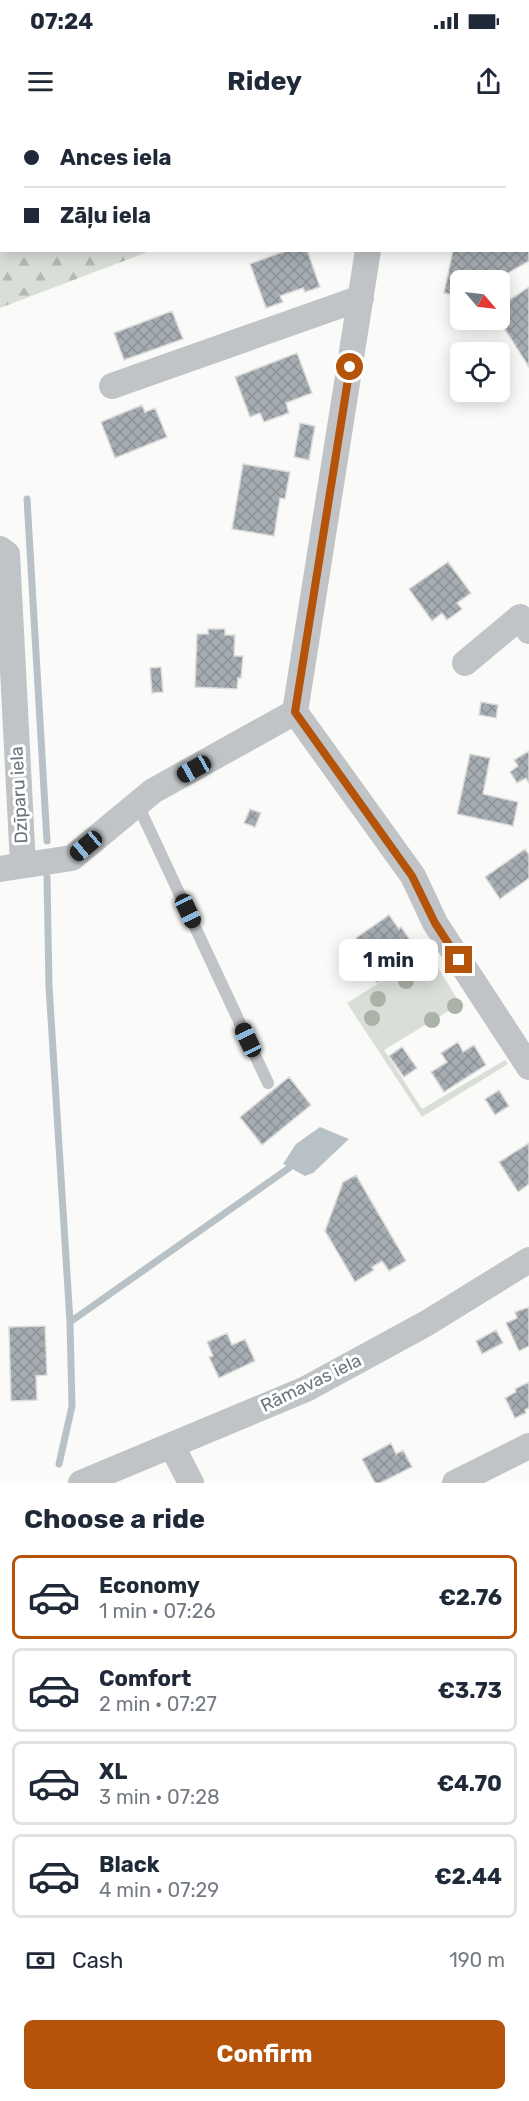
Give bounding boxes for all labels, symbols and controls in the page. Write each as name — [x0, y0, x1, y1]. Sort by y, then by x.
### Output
text: 07:24 — [30, 8, 93, 35]
icon: menu — [24, 65, 57, 98]
text: Ridey — [227, 65, 302, 97]
icon: share — [472, 65, 505, 98]
text: Ances iela — [60, 144, 171, 171]
text: Zāļu iela — [60, 202, 151, 229]
north arrow — [450, 270, 510, 330]
map controls — [450, 270, 510, 402]
button: locate — [450, 342, 510, 402]
route start — [336, 353, 363, 380]
street label: Dzīparu iela — [5, 746, 33, 844]
car — [174, 752, 214, 786]
car — [66, 828, 106, 864]
car — [172, 891, 204, 931]
callout: 1 min — [339, 939, 438, 981]
route end — [445, 946, 472, 973]
text: 1 min — [363, 948, 414, 972]
car — [232, 1020, 264, 1060]
street label: Rāmavas iela — [257, 1349, 365, 1417]
text: Choose a ride — [24, 1503, 205, 1535]
icon: car — [27, 1570, 81, 1624]
text: Economy — [99, 1572, 200, 1599]
text: €2.76 — [439, 1584, 502, 1611]
text: 1 min · 07:26 — [99, 1599, 215, 1623]
icon: car — [27, 1663, 81, 1717]
text: Comfort — [99, 1665, 191, 1692]
text: €3.73 — [438, 1677, 502, 1704]
text: 2 min · 07:27 — [99, 1692, 217, 1716]
icon: car — [27, 1756, 81, 1810]
text: XL — [99, 1758, 127, 1785]
text: €4.70 — [437, 1770, 502, 1797]
text: 3 min · 07:28 — [99, 1785, 220, 1809]
icon: car — [27, 1849, 81, 1903]
text: Black — [99, 1851, 160, 1878]
text: €2.44 — [434, 1863, 502, 1890]
text: 4 min · 07:29 — [99, 1878, 219, 1902]
icon: cash — [24, 1944, 57, 1977]
text: Cash — [72, 1947, 123, 1974]
text: 190 m — [449, 1948, 505, 1972]
button: Confirm — [24, 2020, 505, 2089]

